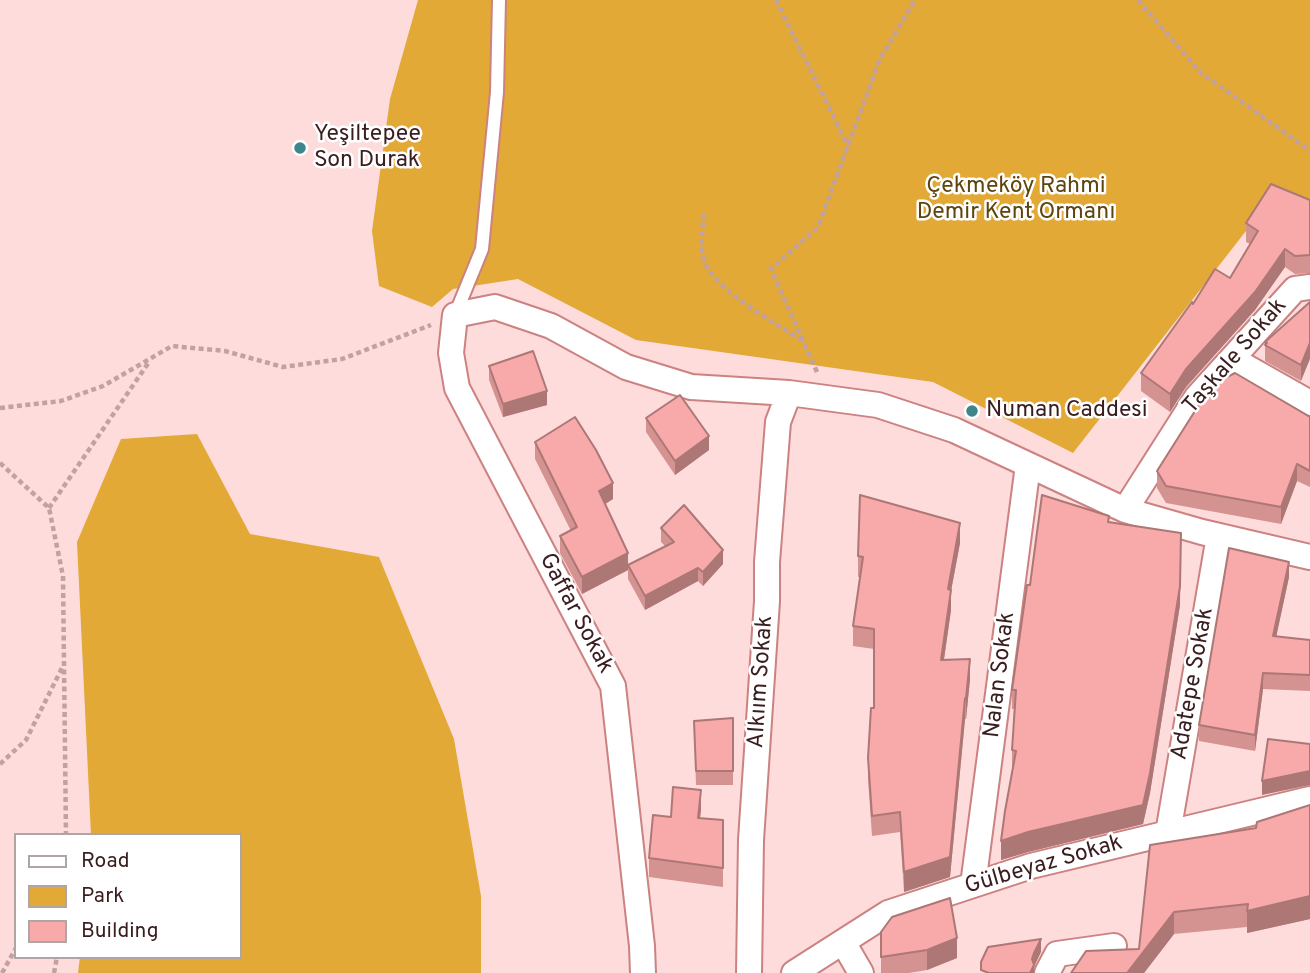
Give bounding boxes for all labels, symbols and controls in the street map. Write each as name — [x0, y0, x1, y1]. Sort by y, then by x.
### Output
place label: Yeşiltepee Son Durak — [314, 121, 421, 175]
marker: Yeşiltepee Son Durak — [292, 140, 308, 156]
park label: Çekmeköy Rahmi Demir Kent Ormanı — [917, 173, 1115, 227]
street label: Taşkale Sokak — [1178, 293, 1294, 421]
place label: Numan Caddesi — [986, 397, 1148, 425]
marker: Numan Caddesi — [964, 403, 980, 419]
street label: Gaffar Sokak — [532, 549, 618, 679]
street label: Adatepe Sokak — [1167, 606, 1221, 762]
street label: Nalan Sokak — [980, 610, 1022, 740]
street label: Alkıım Sokak — [744, 615, 780, 749]
street label: Gülbeyaz Sokak — [962, 830, 1126, 902]
legend — [14, 833, 242, 959]
text: Road — [81, 848, 130, 875]
text: Park — [81, 883, 124, 910]
text: Building — [81, 918, 159, 945]

